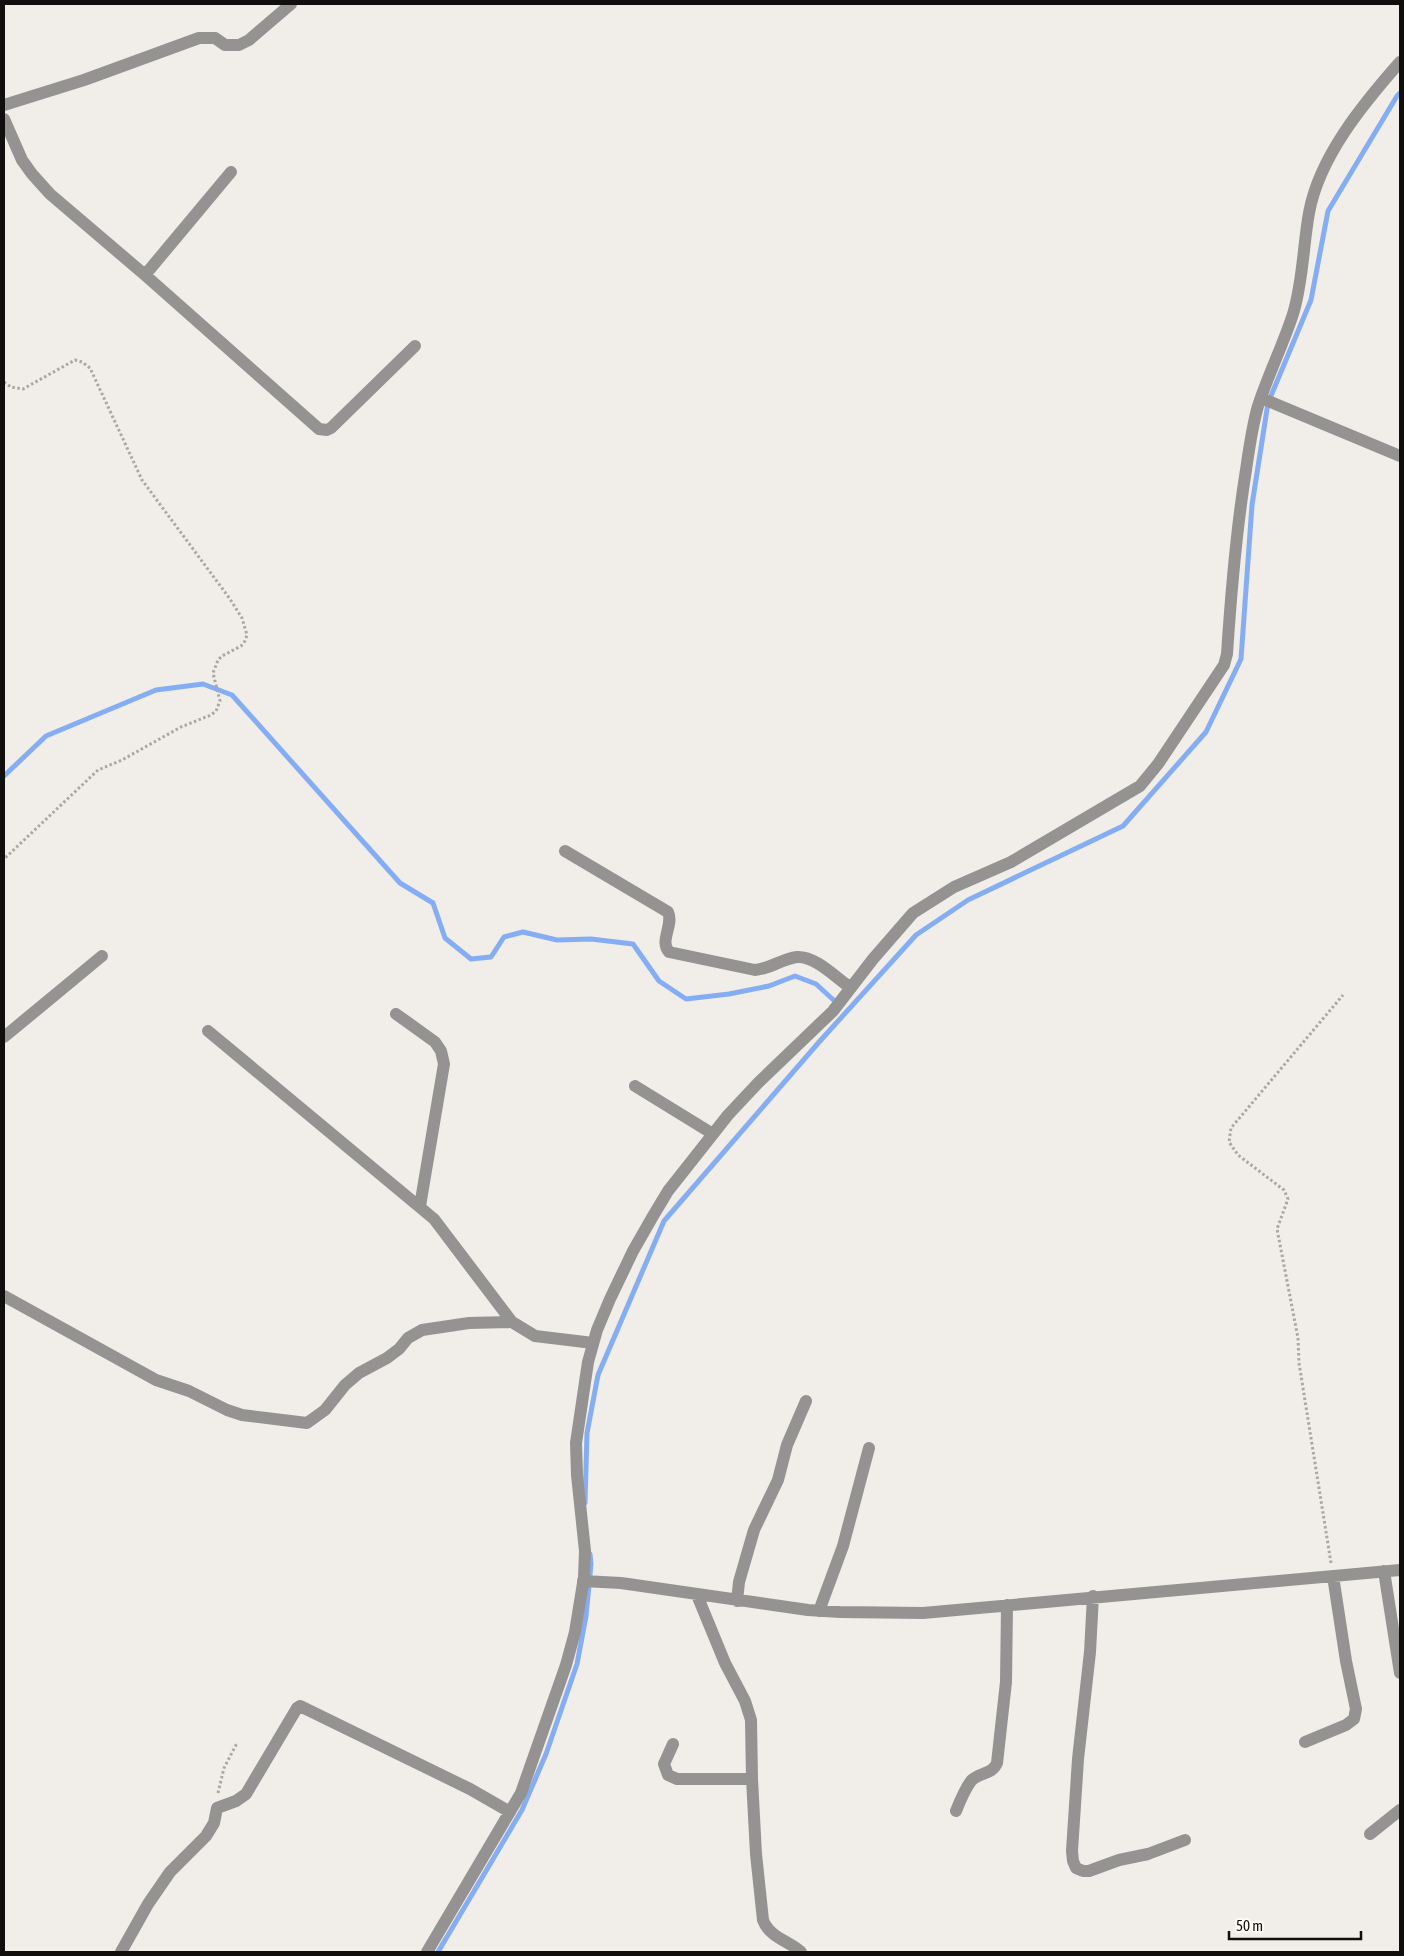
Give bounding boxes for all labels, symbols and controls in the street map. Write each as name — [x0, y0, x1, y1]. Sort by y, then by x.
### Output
scale bar — [1229, 1908, 1362, 1940]
text: 50 m — [1236, 1917, 1263, 1934]

